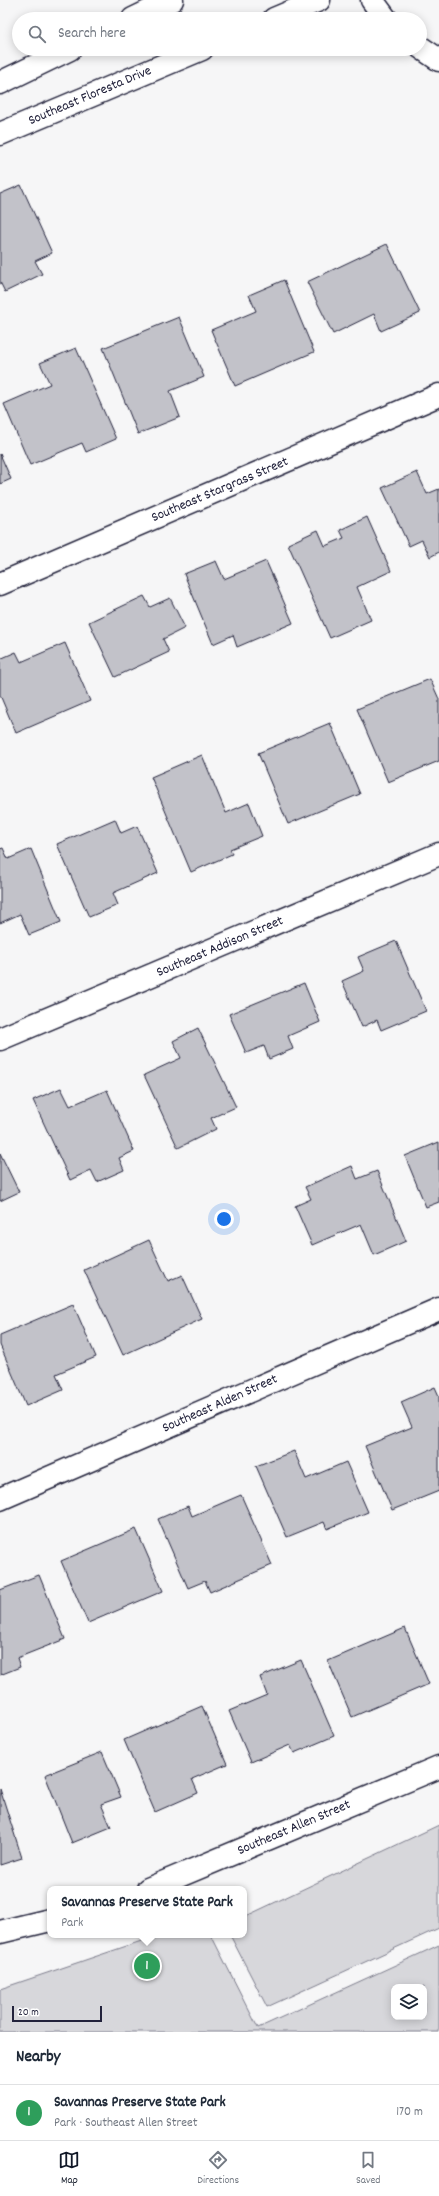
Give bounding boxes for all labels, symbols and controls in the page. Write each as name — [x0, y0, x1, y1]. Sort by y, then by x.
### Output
search box — [12, 12, 427, 56]
icon: search — [26, 23, 48, 45]
text: Search here — [58, 23, 126, 45]
street label: Southeast Floresta Drive — [25, 61, 155, 131]
street label: Southeast Stargrass Street — [148, 452, 292, 528]
street label: Southeast Addison Street — [153, 911, 287, 983]
your location — [214, 1209, 234, 1229]
street label: Southeast Alden Street — [159, 1370, 281, 1438]
street label: Southeast Allen Street — [234, 1795, 354, 1861]
popup — [47, 1886, 247, 1938]
text: Savannas Preserve State Park — [61, 1892, 233, 1914]
text: Park — [61, 1914, 83, 1933]
pin: 1 — [134, 1951, 160, 1981]
map controls — [391, 1984, 427, 2020]
button: layers — [391, 1984, 427, 2020]
scale bar — [12, 2004, 102, 2023]
text: 20 m — [18, 2005, 39, 2021]
text: Nearby — [16, 2046, 60, 2070]
text: Savannas Preserve State Park — [54, 2092, 226, 2114]
text: 1 — [28, 2103, 30, 2122]
text: 170 m — [396, 2103, 423, 2122]
text: Park · Southeast Allen Street — [54, 2114, 198, 2133]
tab: Map — [58, 2149, 80, 2189]
tab: Directions — [197, 2149, 239, 2189]
tab: Saved — [356, 2149, 381, 2189]

